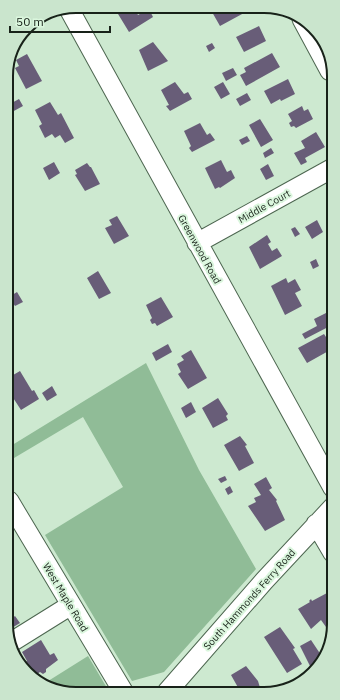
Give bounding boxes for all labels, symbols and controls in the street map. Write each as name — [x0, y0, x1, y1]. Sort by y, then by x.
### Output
scale bar — [10, 8, 110, 34]
text: 50 m — [16, 14, 44, 29]
street label: Middle Court — [236, 187, 293, 226]
street label: Greenwood Road — [175, 212, 224, 286]
street label: South Hammonds Ferry Road — [201, 546, 298, 653]
street label: West Maple Road — [40, 561, 91, 634]

